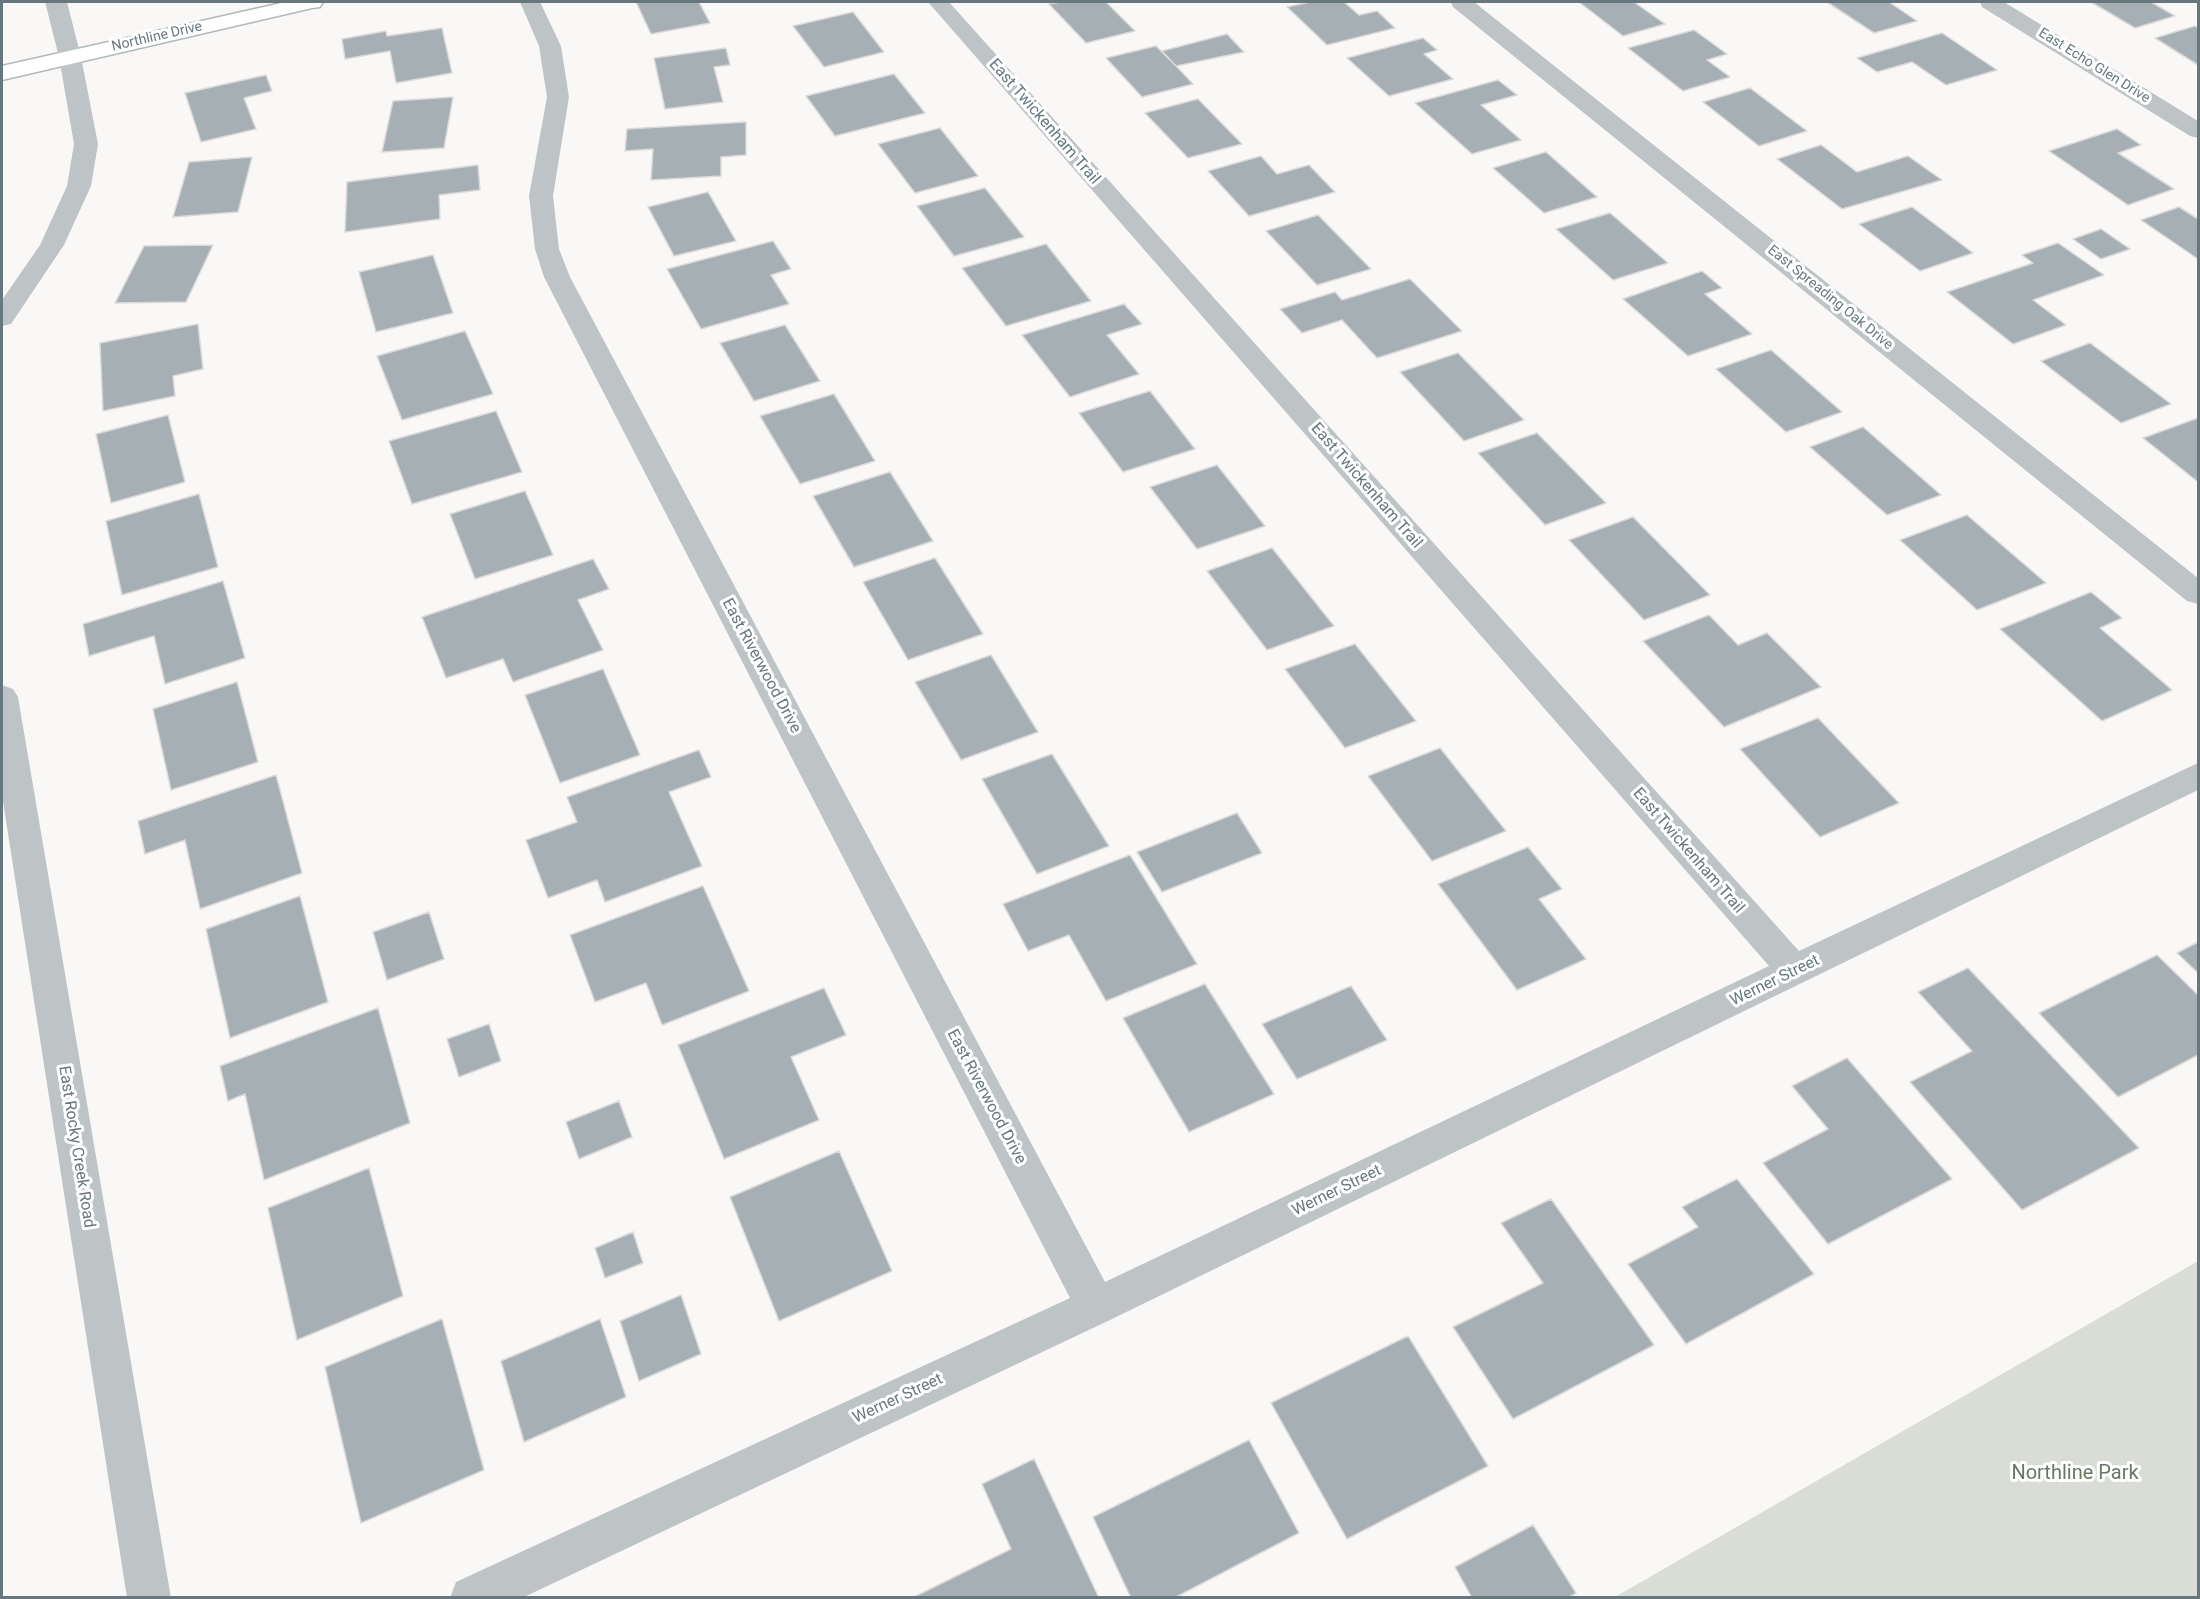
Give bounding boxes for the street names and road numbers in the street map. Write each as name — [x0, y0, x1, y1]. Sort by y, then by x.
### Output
street label: Northline Drive — [110, 18, 204, 56]
street label: East Echo Glen Drive — [2035, 25, 2153, 107]
street label: East Twickenham Trail — [984, 55, 1104, 189]
street label: East Spreading Oak Drive — [1764, 242, 1896, 354]
street label: East Twickenham Trail — [1306, 419, 1426, 553]
street label: East Riverwood Drive — [717, 595, 805, 737]
street label: East Twickenham Trail — [1628, 784, 1748, 918]
street label: Werner Street — [1727, 951, 1823, 1011]
street label: East Riverwood Drive — [942, 1026, 1030, 1168]
street label: East Rocky Creek Road — [54, 1065, 98, 1229]
street label: Werner Street — [1289, 1161, 1385, 1221]
street label: Werner Street — [850, 1370, 946, 1428]

